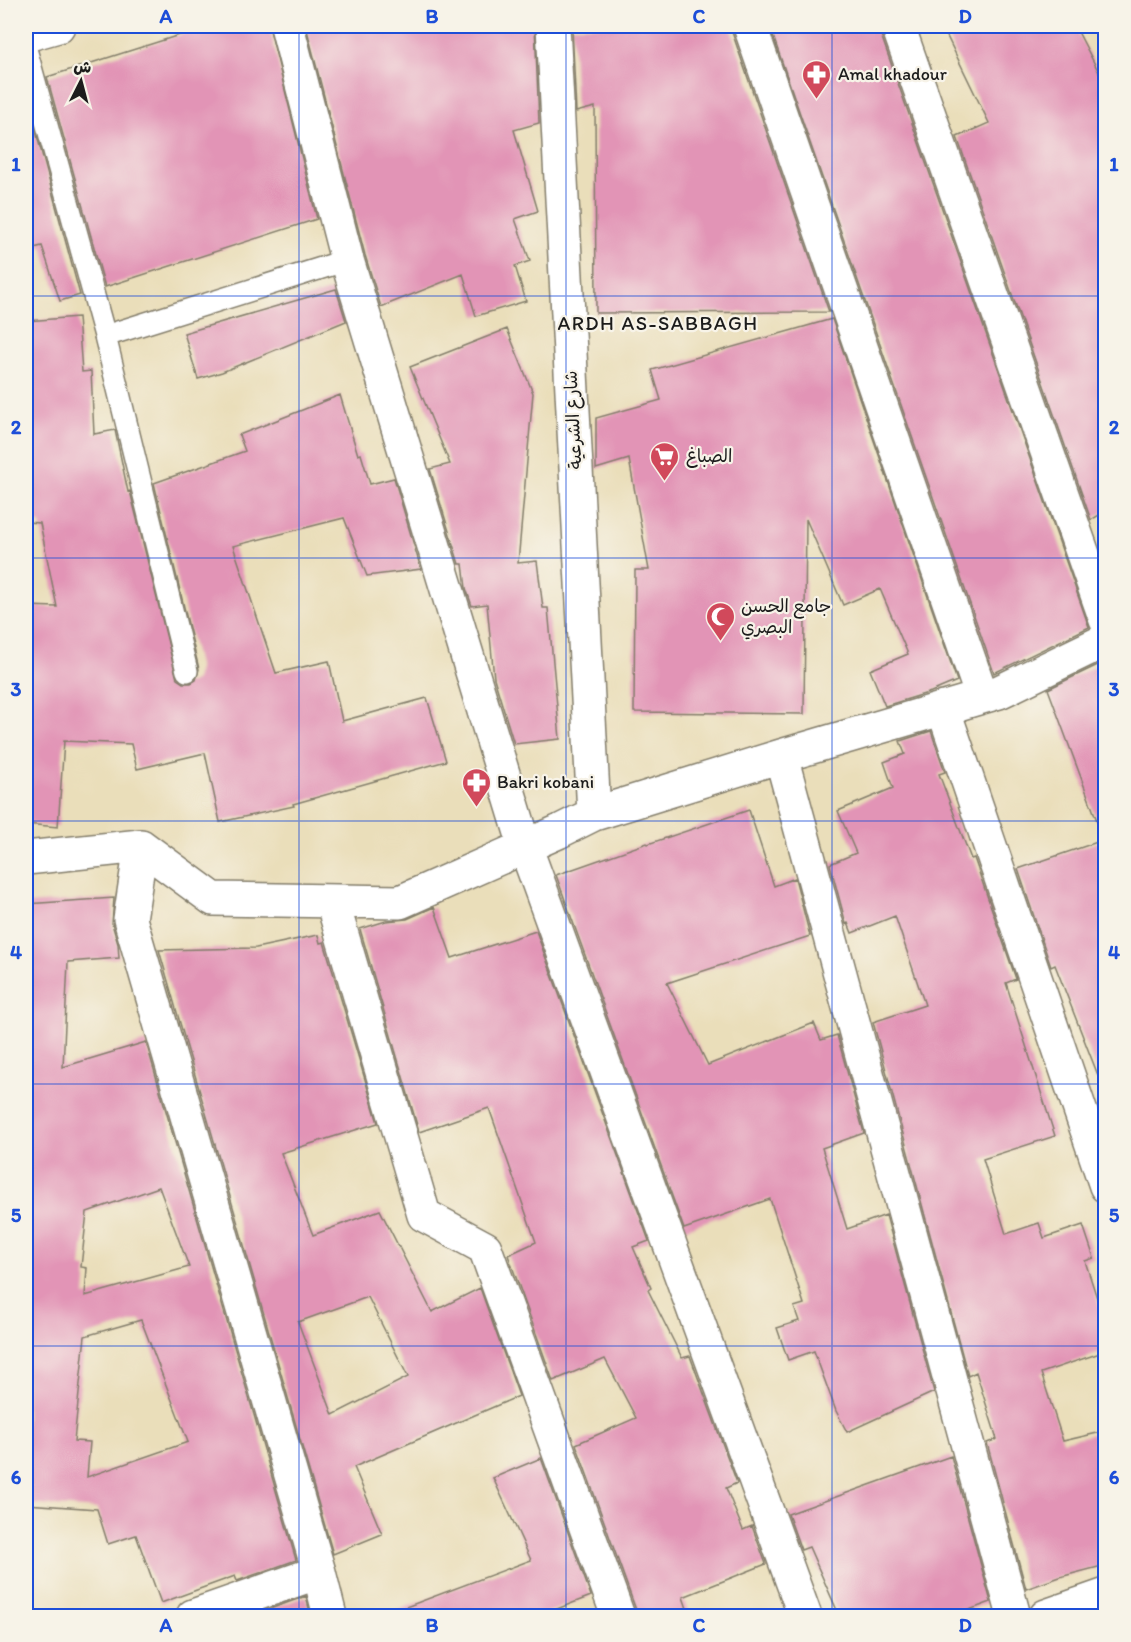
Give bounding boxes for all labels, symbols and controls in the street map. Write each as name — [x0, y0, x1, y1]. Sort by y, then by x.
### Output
text: A — [159, 4, 173, 28]
text: B — [426, 4, 439, 28]
text: C — [693, 4, 706, 28]
text: D — [958, 4, 972, 28]
north arrow — [51, 51, 111, 111]
text: ش — [73, 56, 92, 77]
pharmacy icon: Amal khadour — [801, 58, 833, 100]
place label: Amal khadour — [838, 63, 948, 85]
text: 1 — [11, 152, 21, 176]
text: 1 — [1109, 152, 1119, 176]
district label: ARDH AS-SABBAGH — [557, 311, 759, 335]
street label: شارع الشرعية — [559, 370, 588, 470]
text: 2 — [11, 415, 22, 439]
text: 2 — [1109, 415, 1120, 439]
supermarket icon: الصباغ — [649, 440, 681, 482]
place label: الصباغ — [686, 445, 733, 468]
place label: جامع الحسن البصري — [741, 595, 831, 640]
mosque icon: جامع الحسن البصري — [704, 600, 736, 642]
text: 3 — [11, 677, 22, 701]
text: 3 — [1109, 677, 1120, 701]
pharmacy icon: Bakri kobani — [460, 766, 492, 808]
place label: Bakri kobani — [497, 771, 594, 793]
text: 4 — [10, 940, 22, 964]
text: 4 — [1108, 940, 1120, 964]
text: 5 — [11, 1203, 22, 1227]
text: 5 — [1109, 1203, 1120, 1227]
text: 6 — [11, 1465, 22, 1489]
text: 6 — [1109, 1465, 1120, 1489]
text: A — [159, 1613, 173, 1637]
text: B — [426, 1613, 439, 1637]
text: C — [693, 1613, 706, 1637]
text: D — [958, 1613, 972, 1637]

